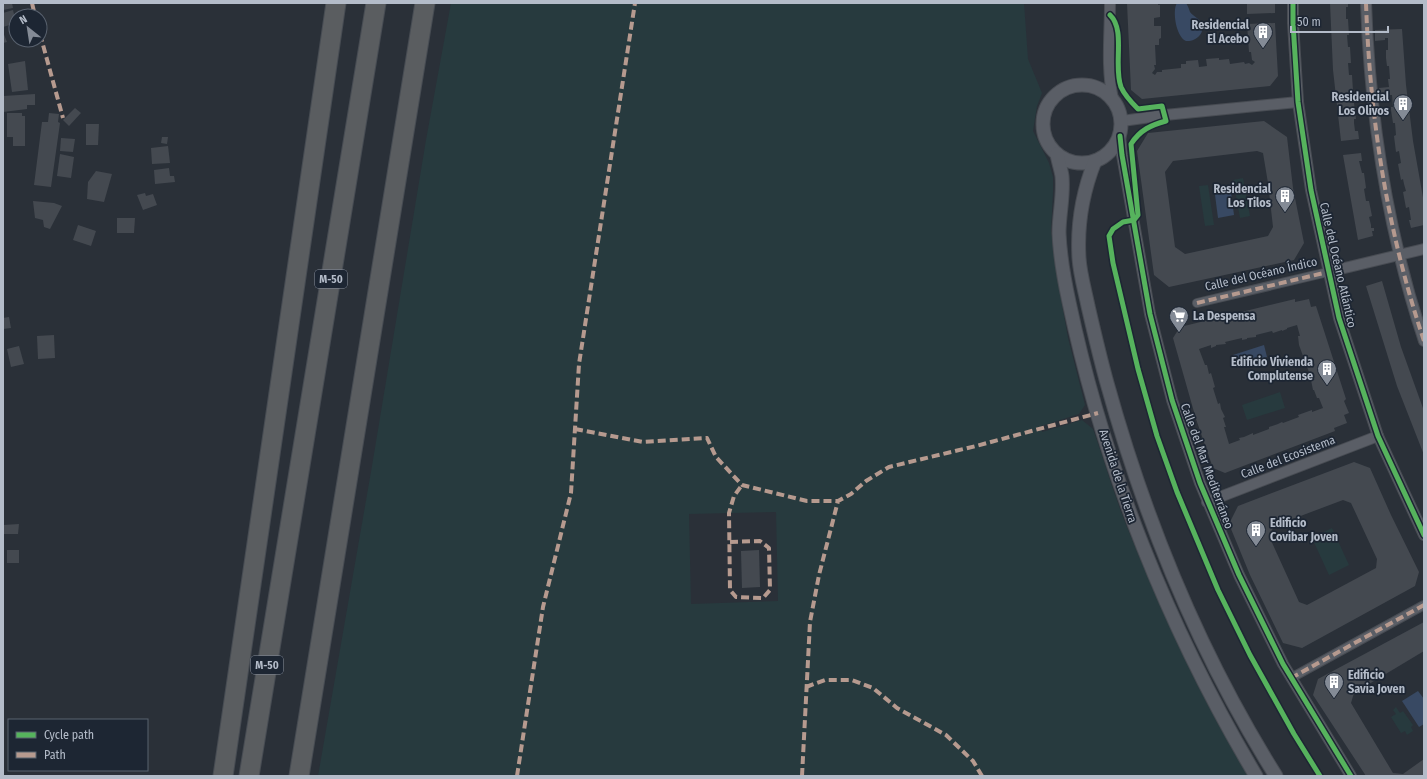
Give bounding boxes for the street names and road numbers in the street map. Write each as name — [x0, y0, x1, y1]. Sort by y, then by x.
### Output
street label: Calle del Océano Atlántico — [1317, 201, 1359, 329]
street label: Calle del Océano Índico — [1203, 253, 1319, 294]
road number: M-50 — [315, 270, 347, 288]
street label: Calle del Mar Mediterráneo — [1178, 401, 1236, 531]
street label: Avenida de la Tierra — [1096, 428, 1140, 525]
street label: Calle del Ecosistema — [1239, 433, 1337, 481]
road number: M-50 — [251, 656, 283, 674]

